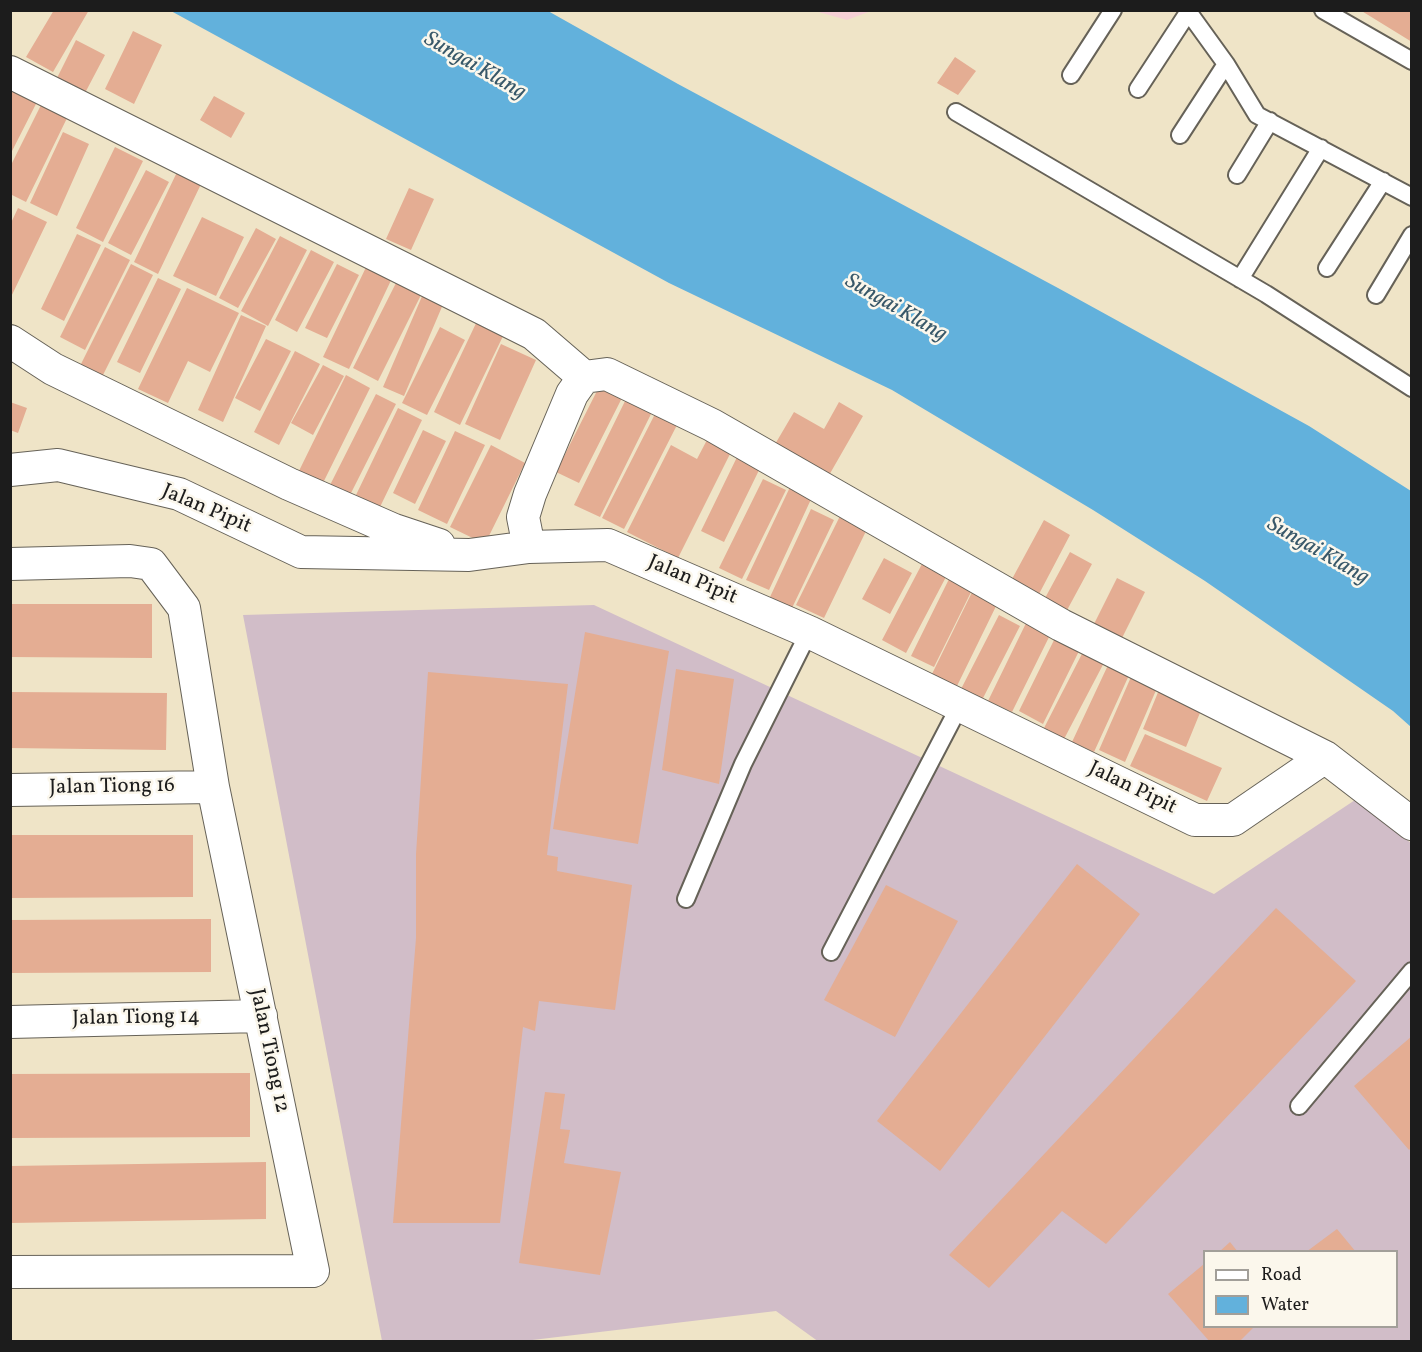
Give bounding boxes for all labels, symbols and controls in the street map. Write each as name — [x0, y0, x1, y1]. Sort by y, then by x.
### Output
water label: Sungai Klang — [418, 27, 530, 107]
water label: Sungai Klang — [839, 269, 951, 349]
street label: Jalan Pipit — [157, 480, 255, 540]
water label: Sungai Klang — [1261, 512, 1373, 592]
street label: Jalan Pipit — [643, 551, 741, 611]
street label: Jalan Pipit — [1084, 757, 1180, 821]
street label: Jalan Tiong 16 — [49, 774, 175, 802]
street label: Jalan Tiong 12 — [243, 987, 293, 1115]
street label: Jalan Tiong 14 — [72, 1005, 200, 1033]
legend — [1203, 1250, 1398, 1328]
text: Road — [1261, 1263, 1302, 1288]
text: Water — [1261, 1293, 1309, 1318]

